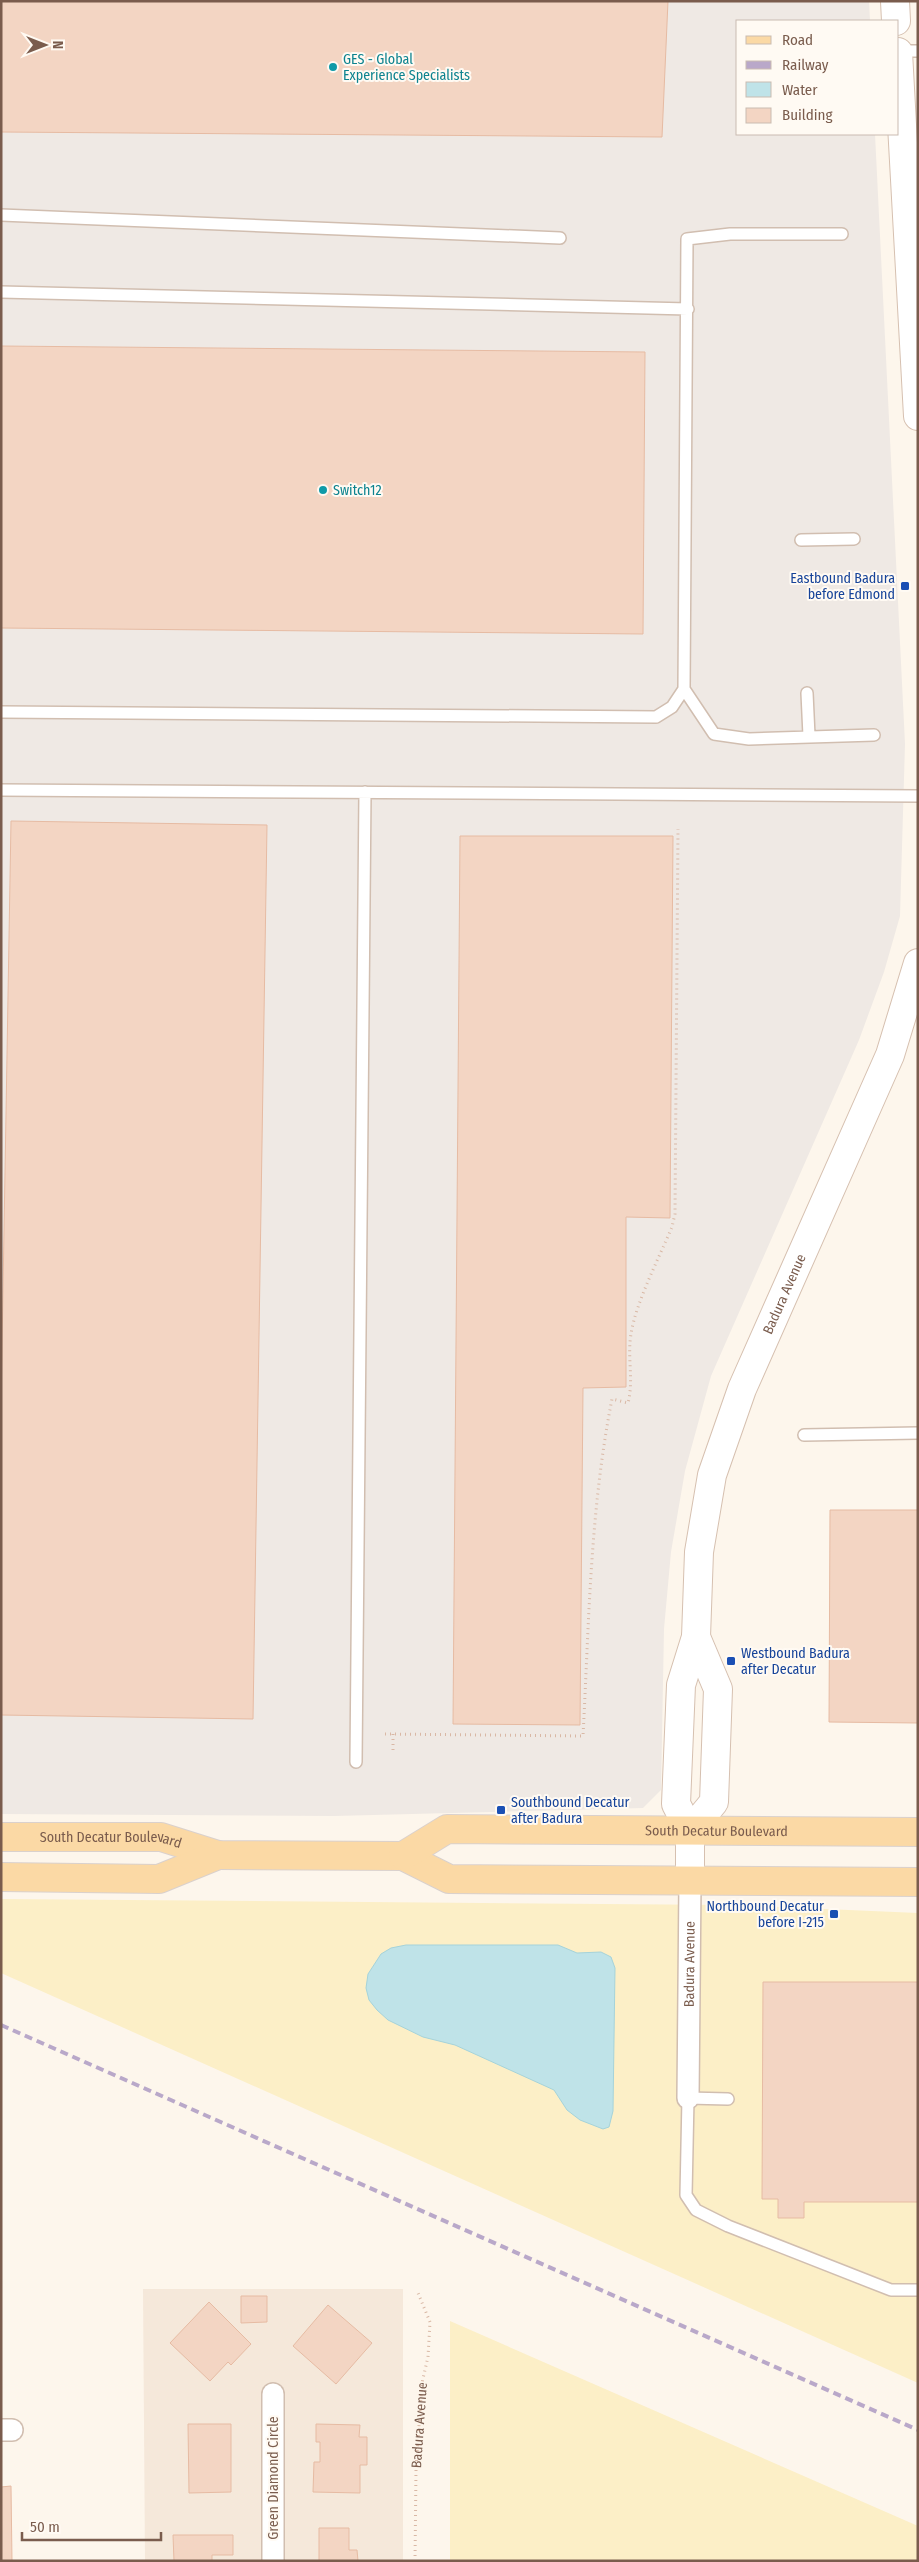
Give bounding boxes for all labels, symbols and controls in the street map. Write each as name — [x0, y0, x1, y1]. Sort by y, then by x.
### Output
north arrow — [20, 20, 70, 70]
legend — [736, 20, 899, 135]
text: Road — [782, 31, 813, 49]
text: N — [49, 41, 66, 49]
place label: GES - Global Experience Specialists — [343, 51, 470, 84]
text: Railway — [782, 56, 829, 74]
marker: GES - Global Experience Specialists — [327, 61, 339, 73]
text: Water — [782, 81, 818, 99]
text: Building — [782, 106, 833, 124]
place label: Switch12 — [333, 482, 382, 499]
marker: Switch12 — [317, 484, 329, 496]
place label: Eastbound Badura before Edmond — [790, 570, 895, 603]
marker: Eastbound Badura before Edmond — [899, 580, 911, 592]
street label: Badura Avenue — [759, 1251, 809, 1337]
place label: Westbound Badura after Decatur — [741, 1645, 850, 1678]
marker: Westbound Badura after Decatur — [725, 1655, 737, 1667]
place label: Southbound Decatur after Badura — [511, 1794, 630, 1827]
marker: Southbound Decatur after Badura — [495, 1804, 507, 1816]
street label: South Decatur Boulevard — [645, 1822, 788, 1840]
street label: South Decatur Boulevard — [40, 1829, 184, 1852]
place label: Northbound Decatur before I-215 — [706, 1898, 824, 1931]
marker: Northbound Decatur before I-215 — [828, 1908, 840, 1920]
street label: Badura Avenue — [680, 1921, 698, 2007]
street label: Badura Avenue — [408, 2381, 431, 2469]
street label: Green Diamond Circle — [265, 2416, 282, 2540]
scale bar — [22, 2510, 161, 2542]
text: 50 m — [30, 2518, 60, 2536]

